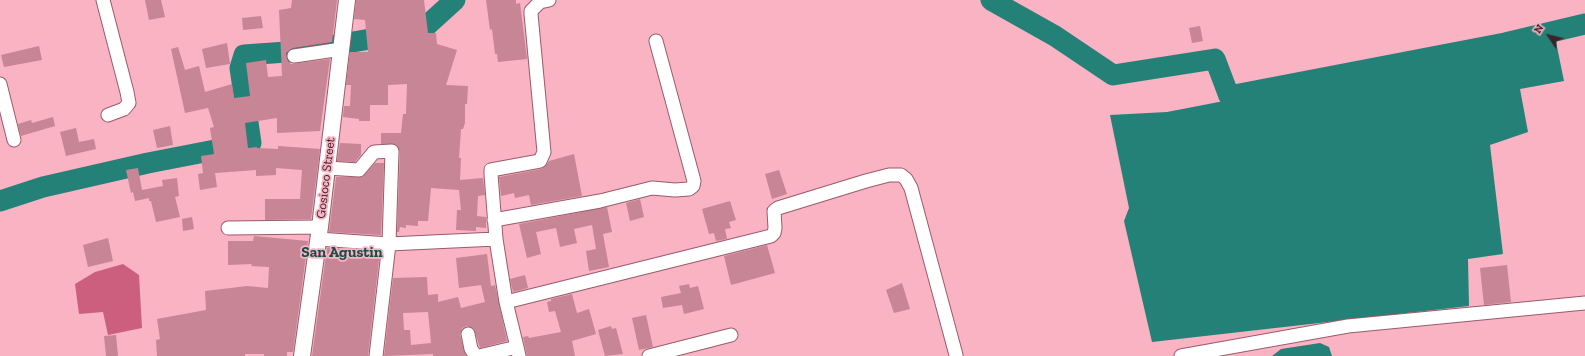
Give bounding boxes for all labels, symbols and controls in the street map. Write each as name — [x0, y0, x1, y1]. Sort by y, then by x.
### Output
north arrow — [1529, 16, 1569, 56]
text: N — [1531, 22, 1546, 36]
street label: Gosioco Street — [313, 137, 339, 219]
district label: San Agustin — [301, 244, 383, 262]

